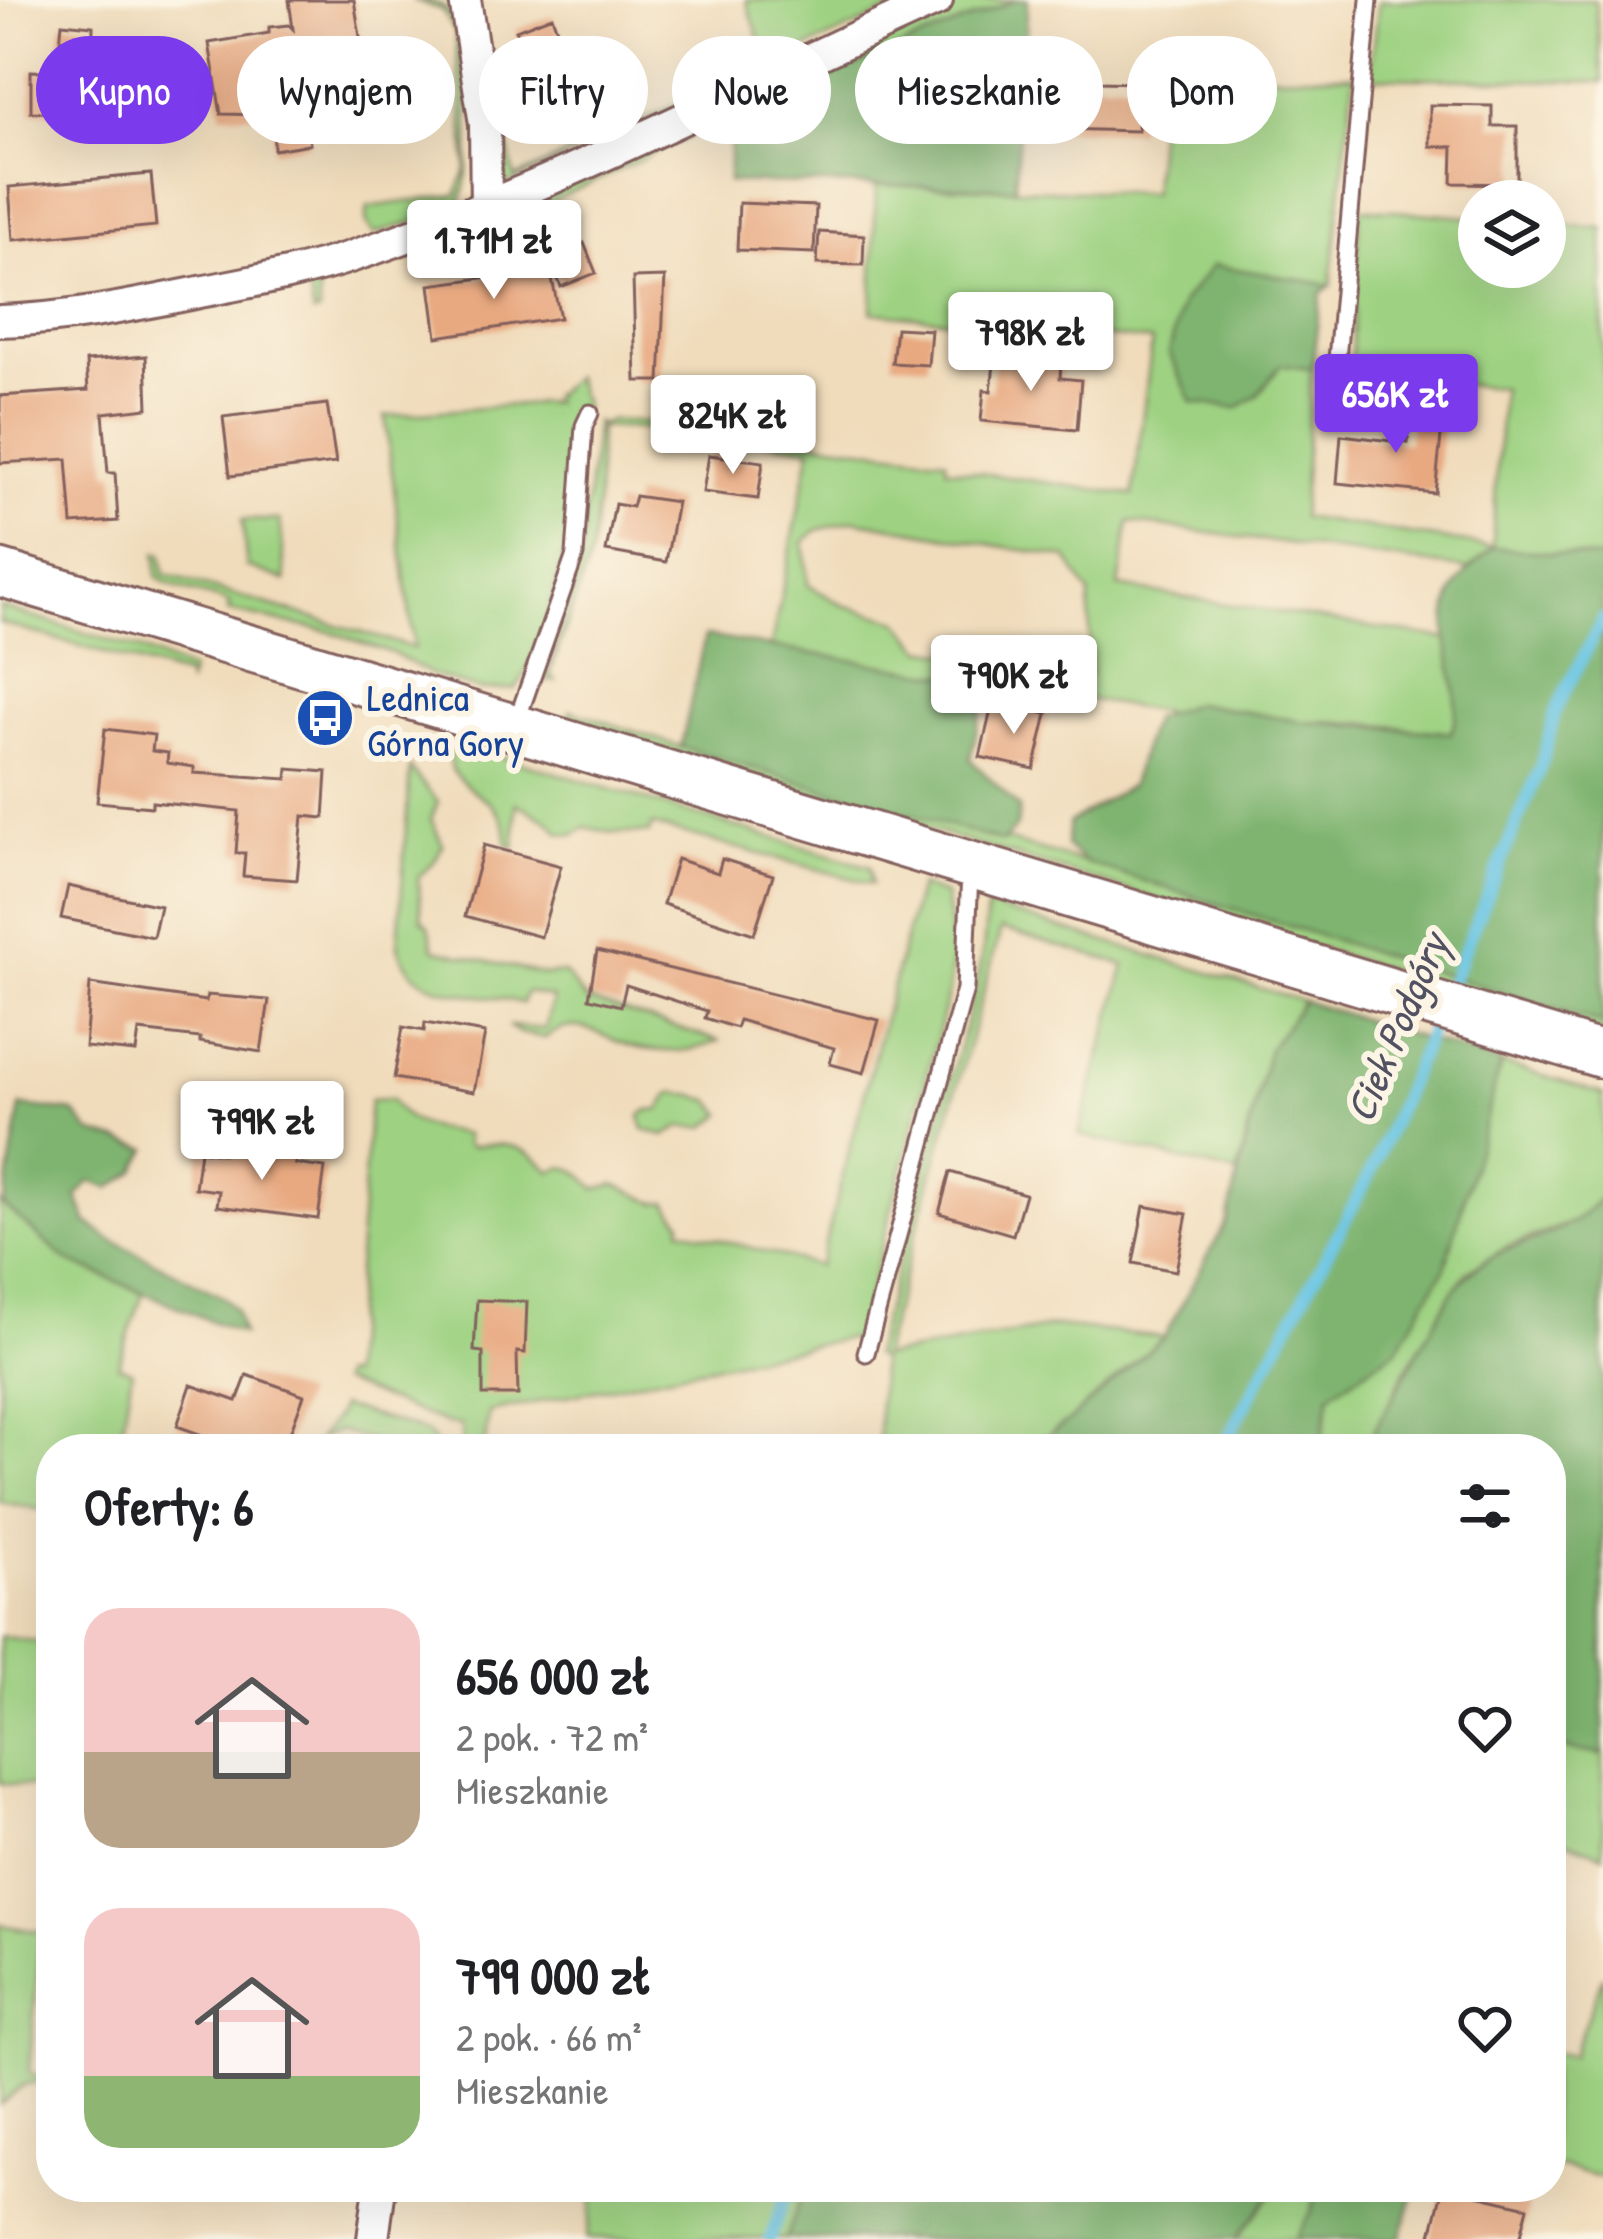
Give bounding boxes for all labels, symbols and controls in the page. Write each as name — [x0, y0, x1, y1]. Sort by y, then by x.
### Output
chip: Kupno — [36, 36, 213, 144]
chip: Wynajem — [237, 36, 455, 144]
chip: Filtry — [479, 36, 648, 144]
chip: Nowe — [672, 36, 831, 144]
chip: Mieszkanie — [855, 36, 1103, 144]
chip: Dom — [1127, 36, 1277, 144]
map controls — [1458, 180, 1566, 288]
button: layers — [1458, 180, 1566, 288]
pin: 1.71M zł — [370, 200, 618, 302]
text: 1.71M zł — [434, 212, 554, 265]
pin: 798K zł — [920, 292, 1142, 394]
text: 798K zł — [975, 304, 1087, 357]
pin: 656K zł — [1285, 354, 1507, 456]
text: 656K zł — [1342, 366, 1450, 419]
pin: 824K zł — [622, 375, 844, 477]
text: 824K zł — [678, 387, 788, 440]
pin: 790K zł — [903, 635, 1125, 737]
text: 790K zł — [958, 647, 1070, 700]
place label: Lednica Górna Gory — [367, 670, 524, 768]
bus stop icon: Lednica Górna Gory — [294, 687, 356, 749]
water label: Ciek Podgóry — [1331, 920, 1464, 1130]
pin: 799K zł — [151, 1081, 373, 1183]
text: 799K zł — [208, 1093, 316, 1146]
text: Oferty: 6 — [84, 1472, 254, 1541]
icon: filters — [1452, 1473, 1518, 1539]
text: 656 000 zł — [456, 1641, 651, 1710]
icon: home — [180, 1656, 324, 1800]
icon: heart — [1452, 1695, 1518, 1761]
text: 2 pok. · 72 m² — [456, 1710, 648, 1763]
text: Mieszkanie — [456, 1763, 609, 1816]
text: 799 000 zł — [456, 1941, 652, 2010]
icon: home — [180, 1956, 324, 2100]
icon: heart — [1452, 1995, 1518, 2061]
text: 2 pok. · 66 m² — [456, 2010, 641, 2063]
text: Mieszkanie — [456, 2063, 609, 2116]

